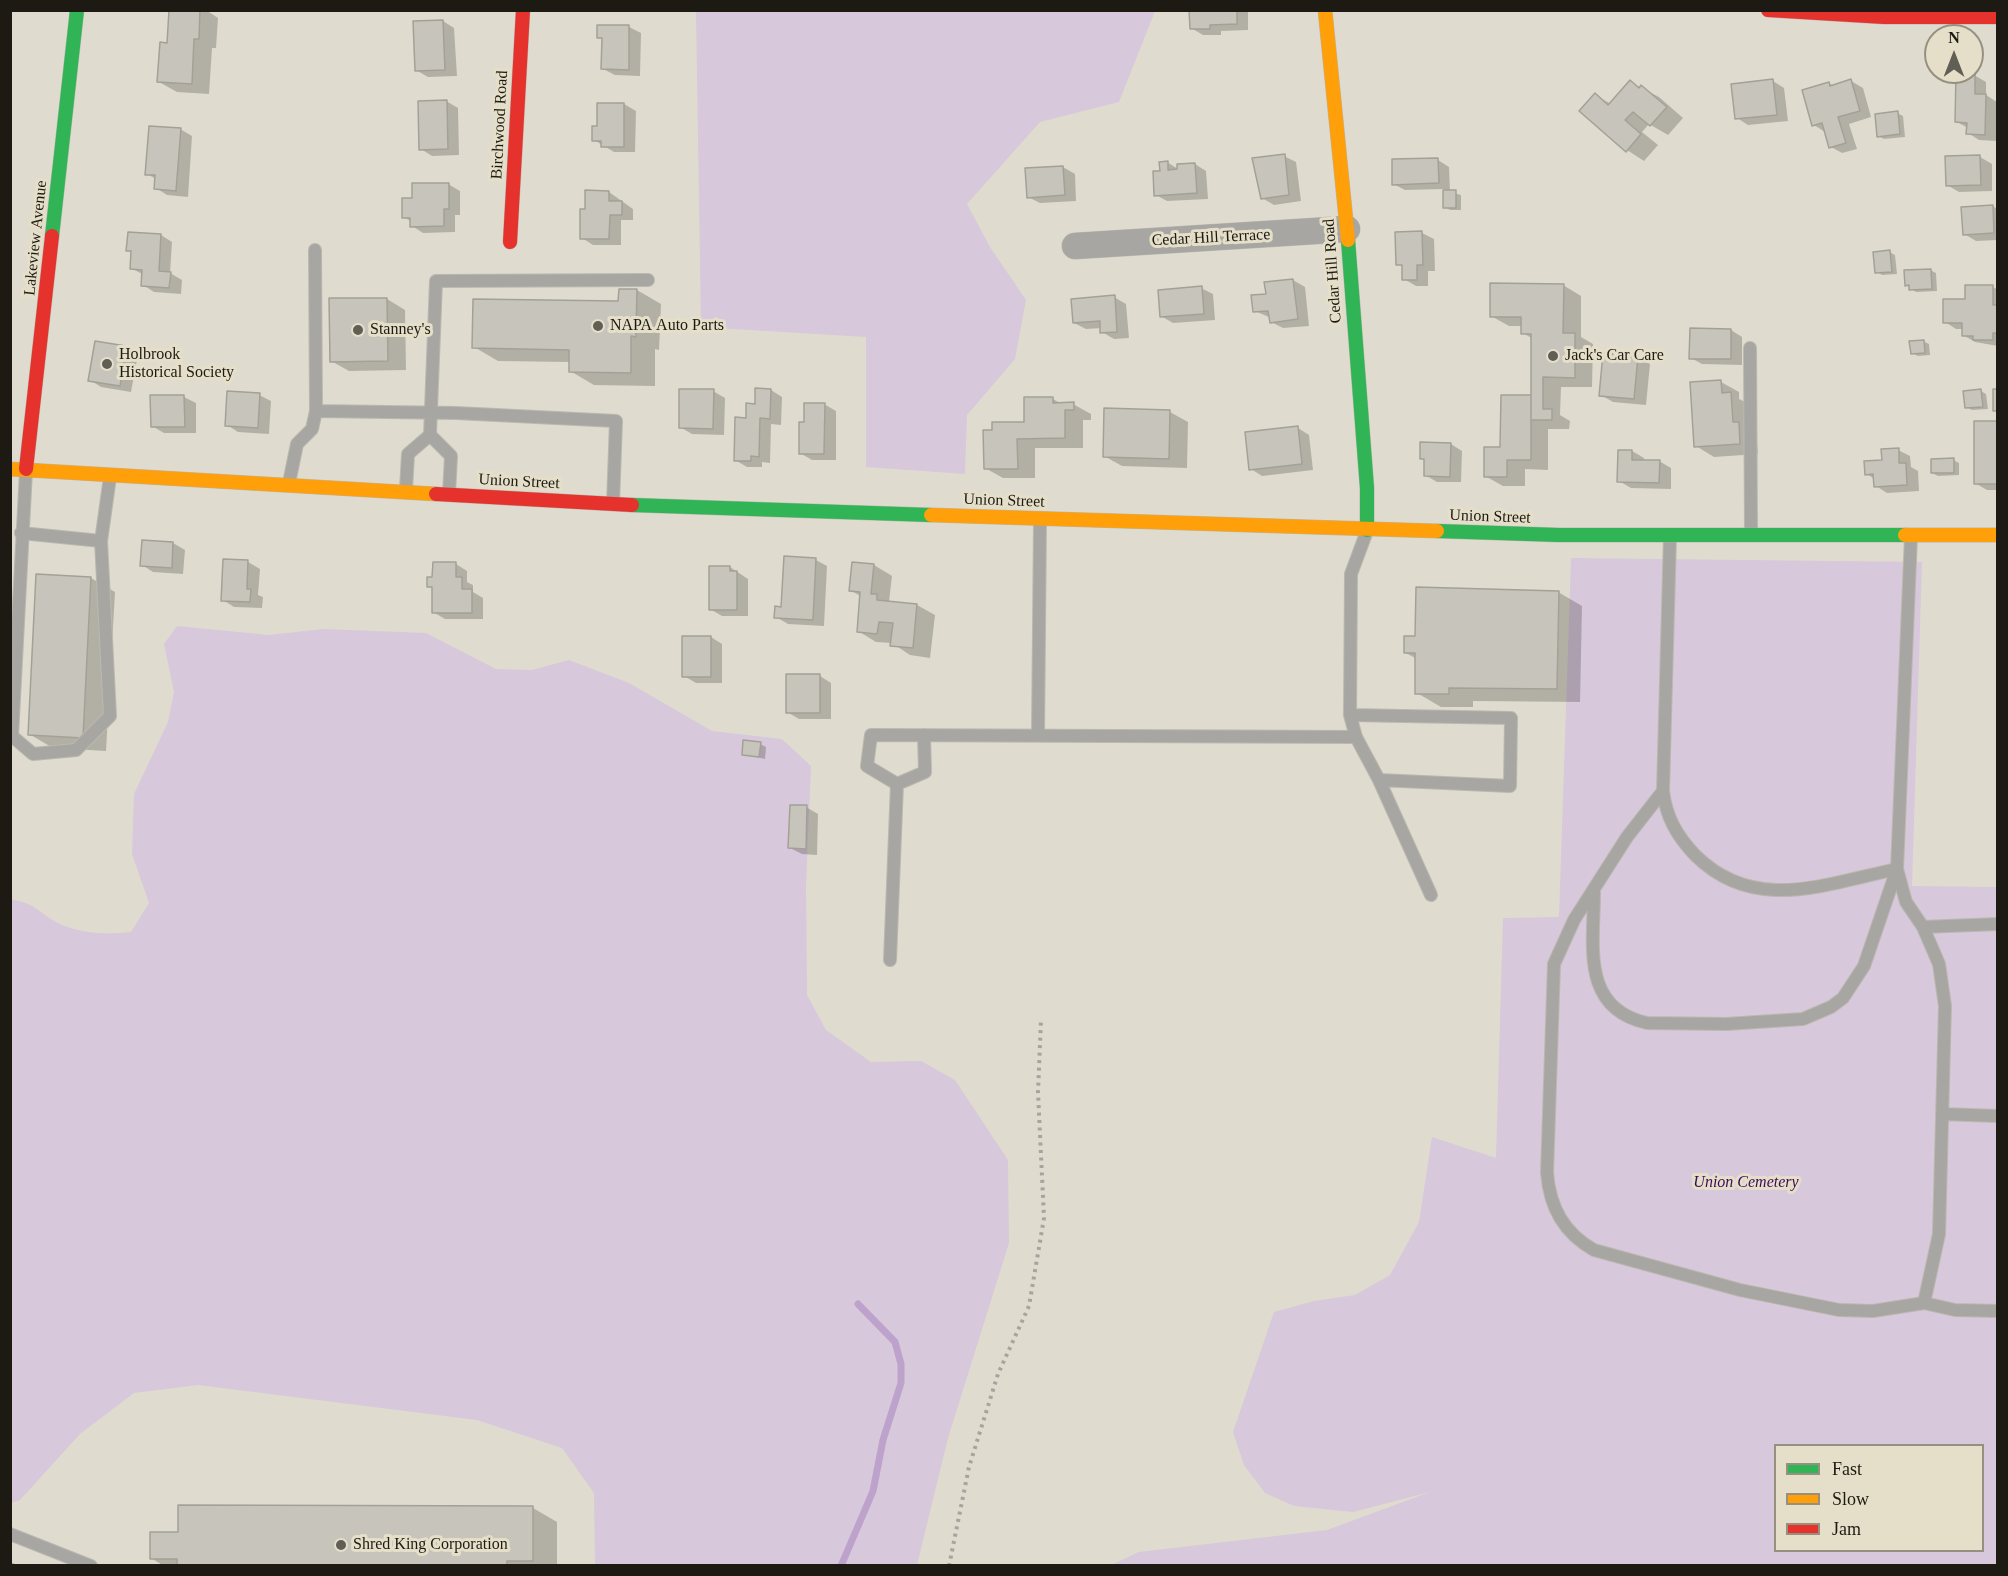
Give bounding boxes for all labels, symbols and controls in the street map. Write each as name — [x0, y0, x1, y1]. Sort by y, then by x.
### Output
north arrow — [1924, 24, 1984, 84]
text: N — [1948, 29, 1960, 46]
street label: Birchwood Road — [488, 70, 512, 180]
street label: Lakeview Avenue — [20, 179, 52, 297]
street label: Cedar Hill Road — [1320, 218, 1346, 324]
street label: Cedar Hill Terrace — [1151, 225, 1271, 251]
place label: NAPA Auto Parts — [610, 316, 724, 336]
marker: NAPA Auto Parts — [591, 319, 605, 333]
place label: Stanney's — [370, 320, 431, 340]
marker: Stanney's — [351, 323, 365, 337]
place label: Holbrook Historical Society — [119, 345, 234, 383]
place label: Jack's Car Care — [1565, 346, 1664, 366]
marker: Jack's Car Care — [1546, 349, 1560, 363]
marker: Holbrook Historical Society — [100, 357, 114, 371]
street label: Union Street — [478, 470, 560, 494]
street label: Union Street — [963, 490, 1045, 512]
street label: Union Street — [1449, 506, 1531, 528]
park label: Union Cemetery — [1693, 1173, 1799, 1193]
legend — [1774, 1444, 1984, 1552]
text: Fast — [1832, 1459, 1862, 1479]
text: Slow — [1832, 1489, 1869, 1509]
text: Jam — [1832, 1519, 1861, 1539]
place label: Shred King Corporation — [353, 1535, 508, 1555]
marker: Shred King Corporation — [334, 1538, 348, 1552]

